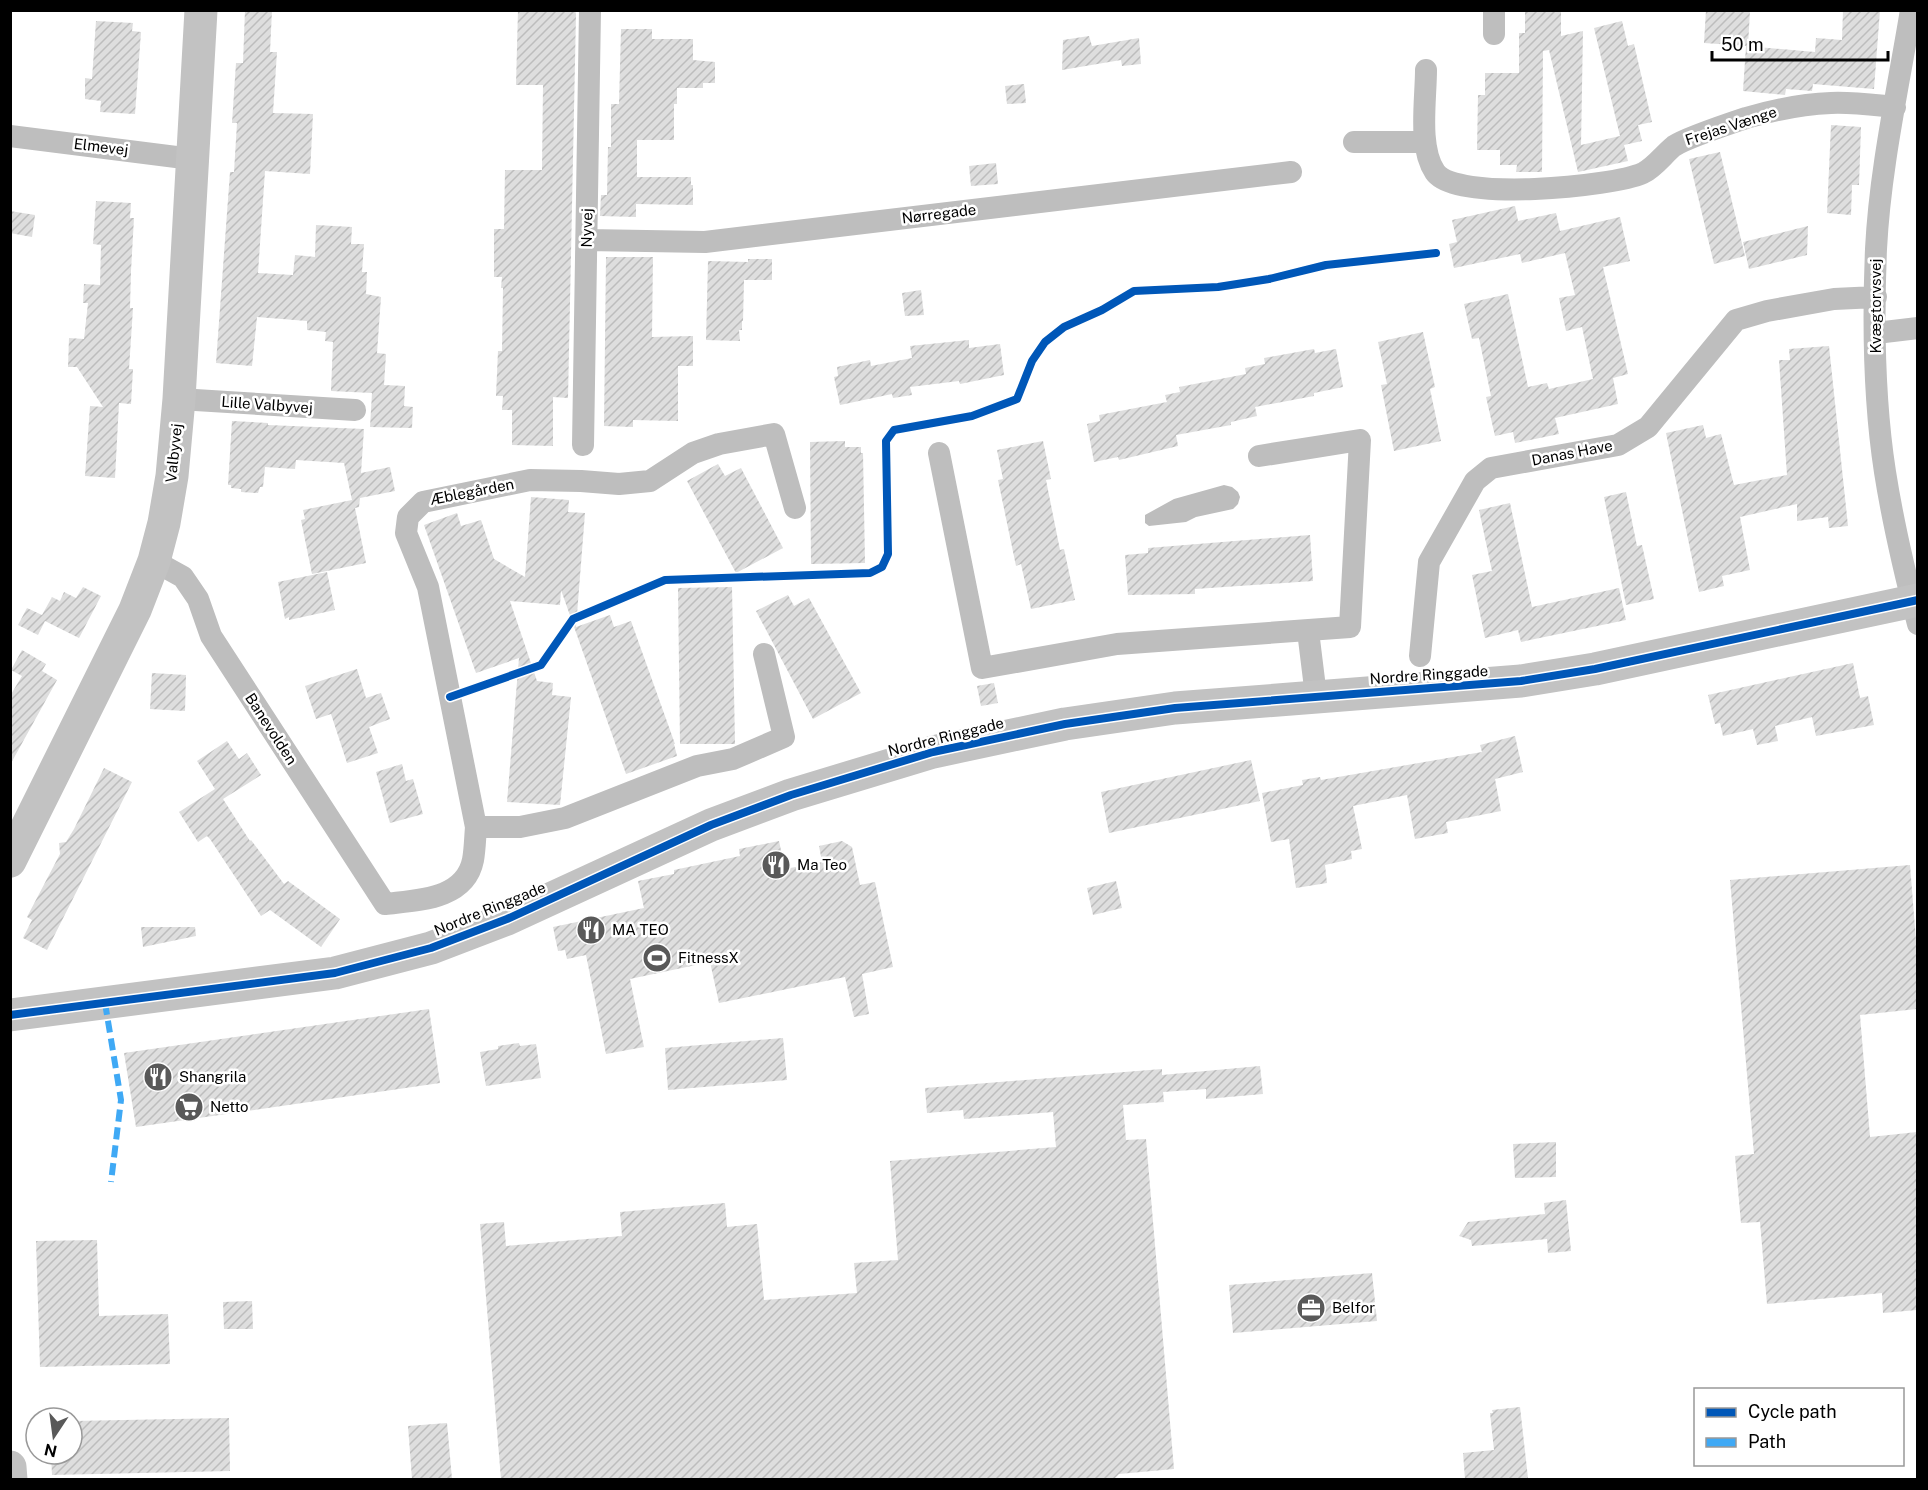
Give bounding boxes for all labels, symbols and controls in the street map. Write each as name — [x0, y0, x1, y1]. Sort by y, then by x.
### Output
scale bar — [1712, 24, 1888, 62]
text: 50 m — [1721, 34, 1764, 55]
street label: Frejas Vænge — [1683, 103, 1779, 148]
street label: Elmevej — [73, 135, 129, 158]
street label: Nørregade — [901, 201, 977, 227]
street label: Nyvej — [578, 208, 595, 248]
street label: Kvægtorvsvej — [1867, 258, 1884, 354]
street label: Lille Valbyvej — [221, 393, 313, 416]
street label: Valbyvej — [162, 423, 185, 483]
street label: Danas Have — [1530, 436, 1614, 469]
street label: Æblegården — [428, 475, 515, 508]
street label: Nordre Ringgade — [1369, 662, 1489, 687]
street label: Banevolden — [242, 690, 301, 768]
street label: Nordre Ringgade — [886, 714, 1006, 759]
restaurant icon: Ma Teo — [760, 849, 792, 881]
place label: Ma Teo — [797, 856, 847, 873]
street label: Nordre Ringgade — [432, 878, 548, 939]
restaurant icon: MA TEO — [575, 914, 607, 946]
place label: MA TEO — [612, 921, 669, 938]
sports icon: FitnessX — [641, 942, 673, 974]
place label: FitnessX — [678, 949, 739, 966]
restaurant icon: Shangrila — [142, 1061, 174, 1093]
place label: Shangrila — [179, 1068, 246, 1085]
supermarket icon: Netto — [173, 1091, 205, 1123]
place label: Netto — [210, 1098, 249, 1115]
office icon: Belfor — [1295, 1292, 1327, 1324]
place label: Belfor — [1332, 1299, 1375, 1316]
legend — [1694, 1388, 1904, 1466]
text: Cycle path — [1748, 1401, 1837, 1422]
north arrow — [24, 1406, 84, 1466]
text: Path — [1748, 1431, 1786, 1452]
text: N — [43, 1439, 59, 1461]

